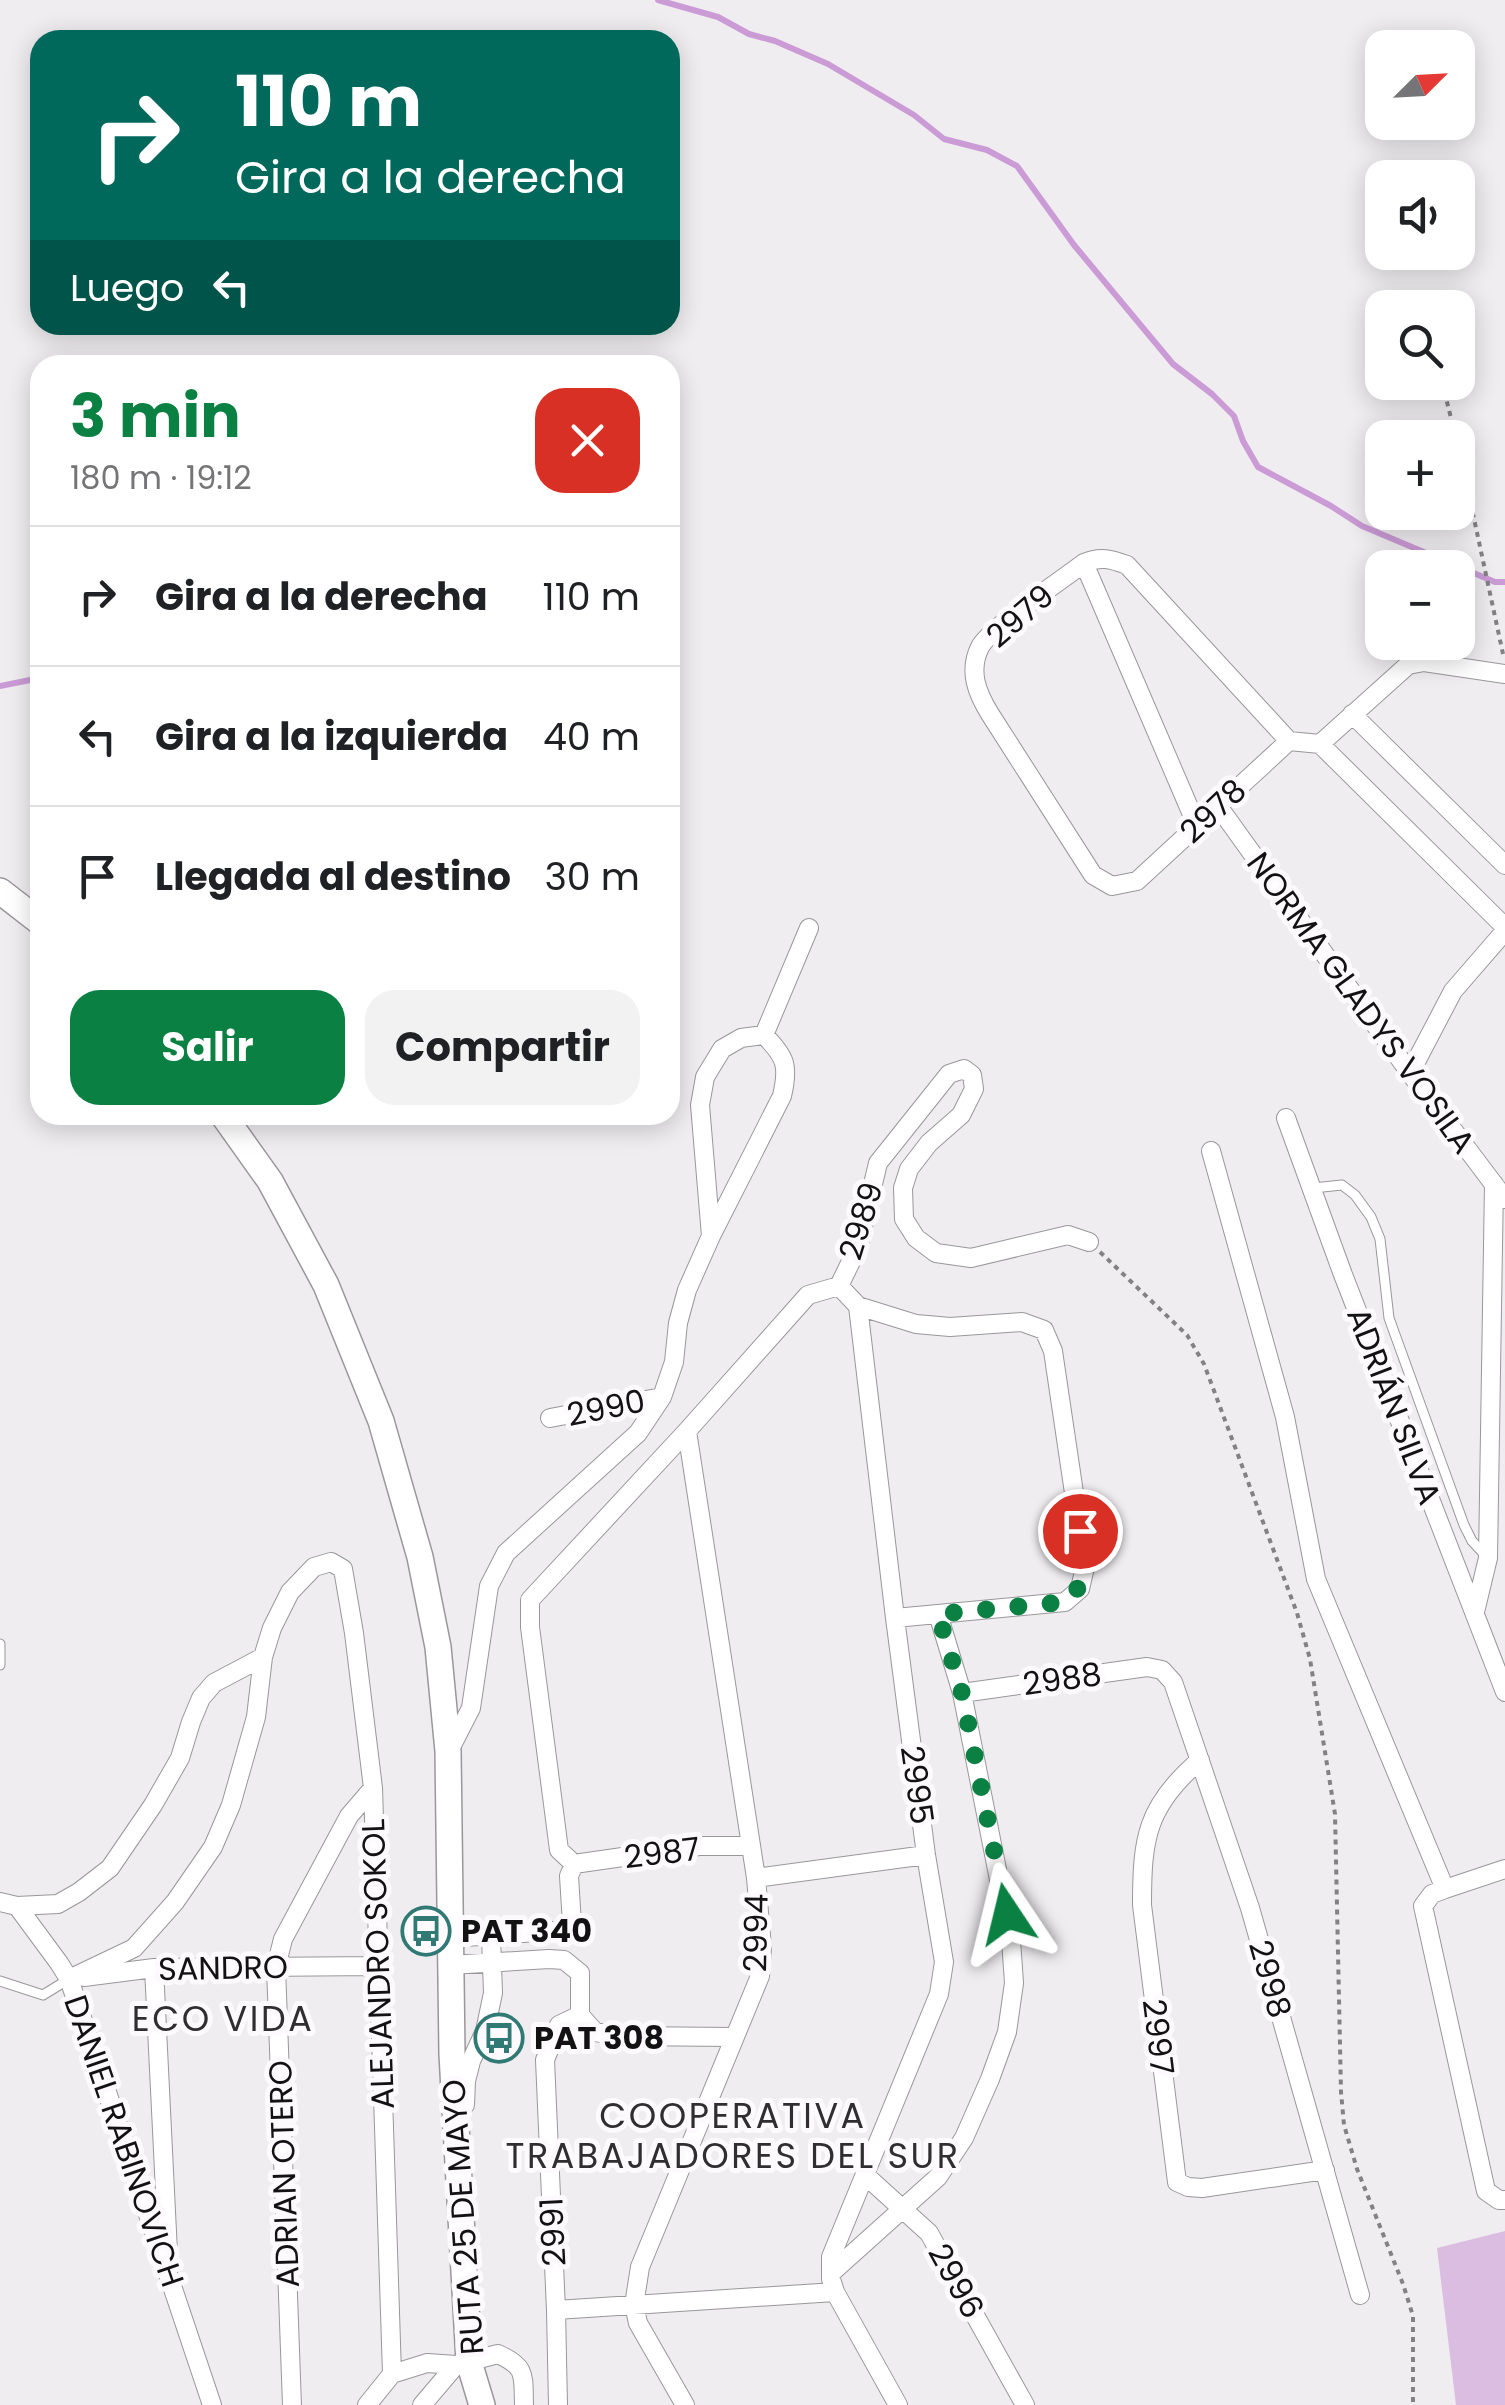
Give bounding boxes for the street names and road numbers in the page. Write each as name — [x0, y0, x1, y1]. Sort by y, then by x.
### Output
street label: 2979 — [976, 574, 1063, 658]
street label: 2978 — [1169, 768, 1256, 853]
street label: NORMA GLADYS VOSILA — [1237, 843, 1486, 1163]
street label: 2989 — [827, 1177, 894, 1265]
street label: ADRIÁN SILVA — [1336, 1301, 1453, 1511]
street label: 2990 — [563, 1378, 649, 1437]
street label: 2988 — [1020, 1651, 1104, 1706]
street label: 2995 — [890, 1743, 945, 1827]
street label: ALEJANDRO SOKOL — [350, 1818, 405, 2110]
street label: 2987 — [621, 1826, 703, 1879]
street label: 2994 — [732, 1893, 779, 1973]
street label: 2998 — [1238, 1935, 1303, 2023]
street label: SANDRO — [158, 1944, 288, 1991]
street label: DANIEL RABINOVICH — [53, 1989, 196, 2293]
street label: 2997 — [1132, 1996, 1185, 2077]
street label: ADRIAN OTERO — [257, 2059, 310, 2289]
street label: RUTA 25 DE MAYO — [430, 2078, 495, 2356]
street label: 2991 — [528, 2196, 577, 2268]
street label: 2996 — [918, 2235, 995, 2326]

